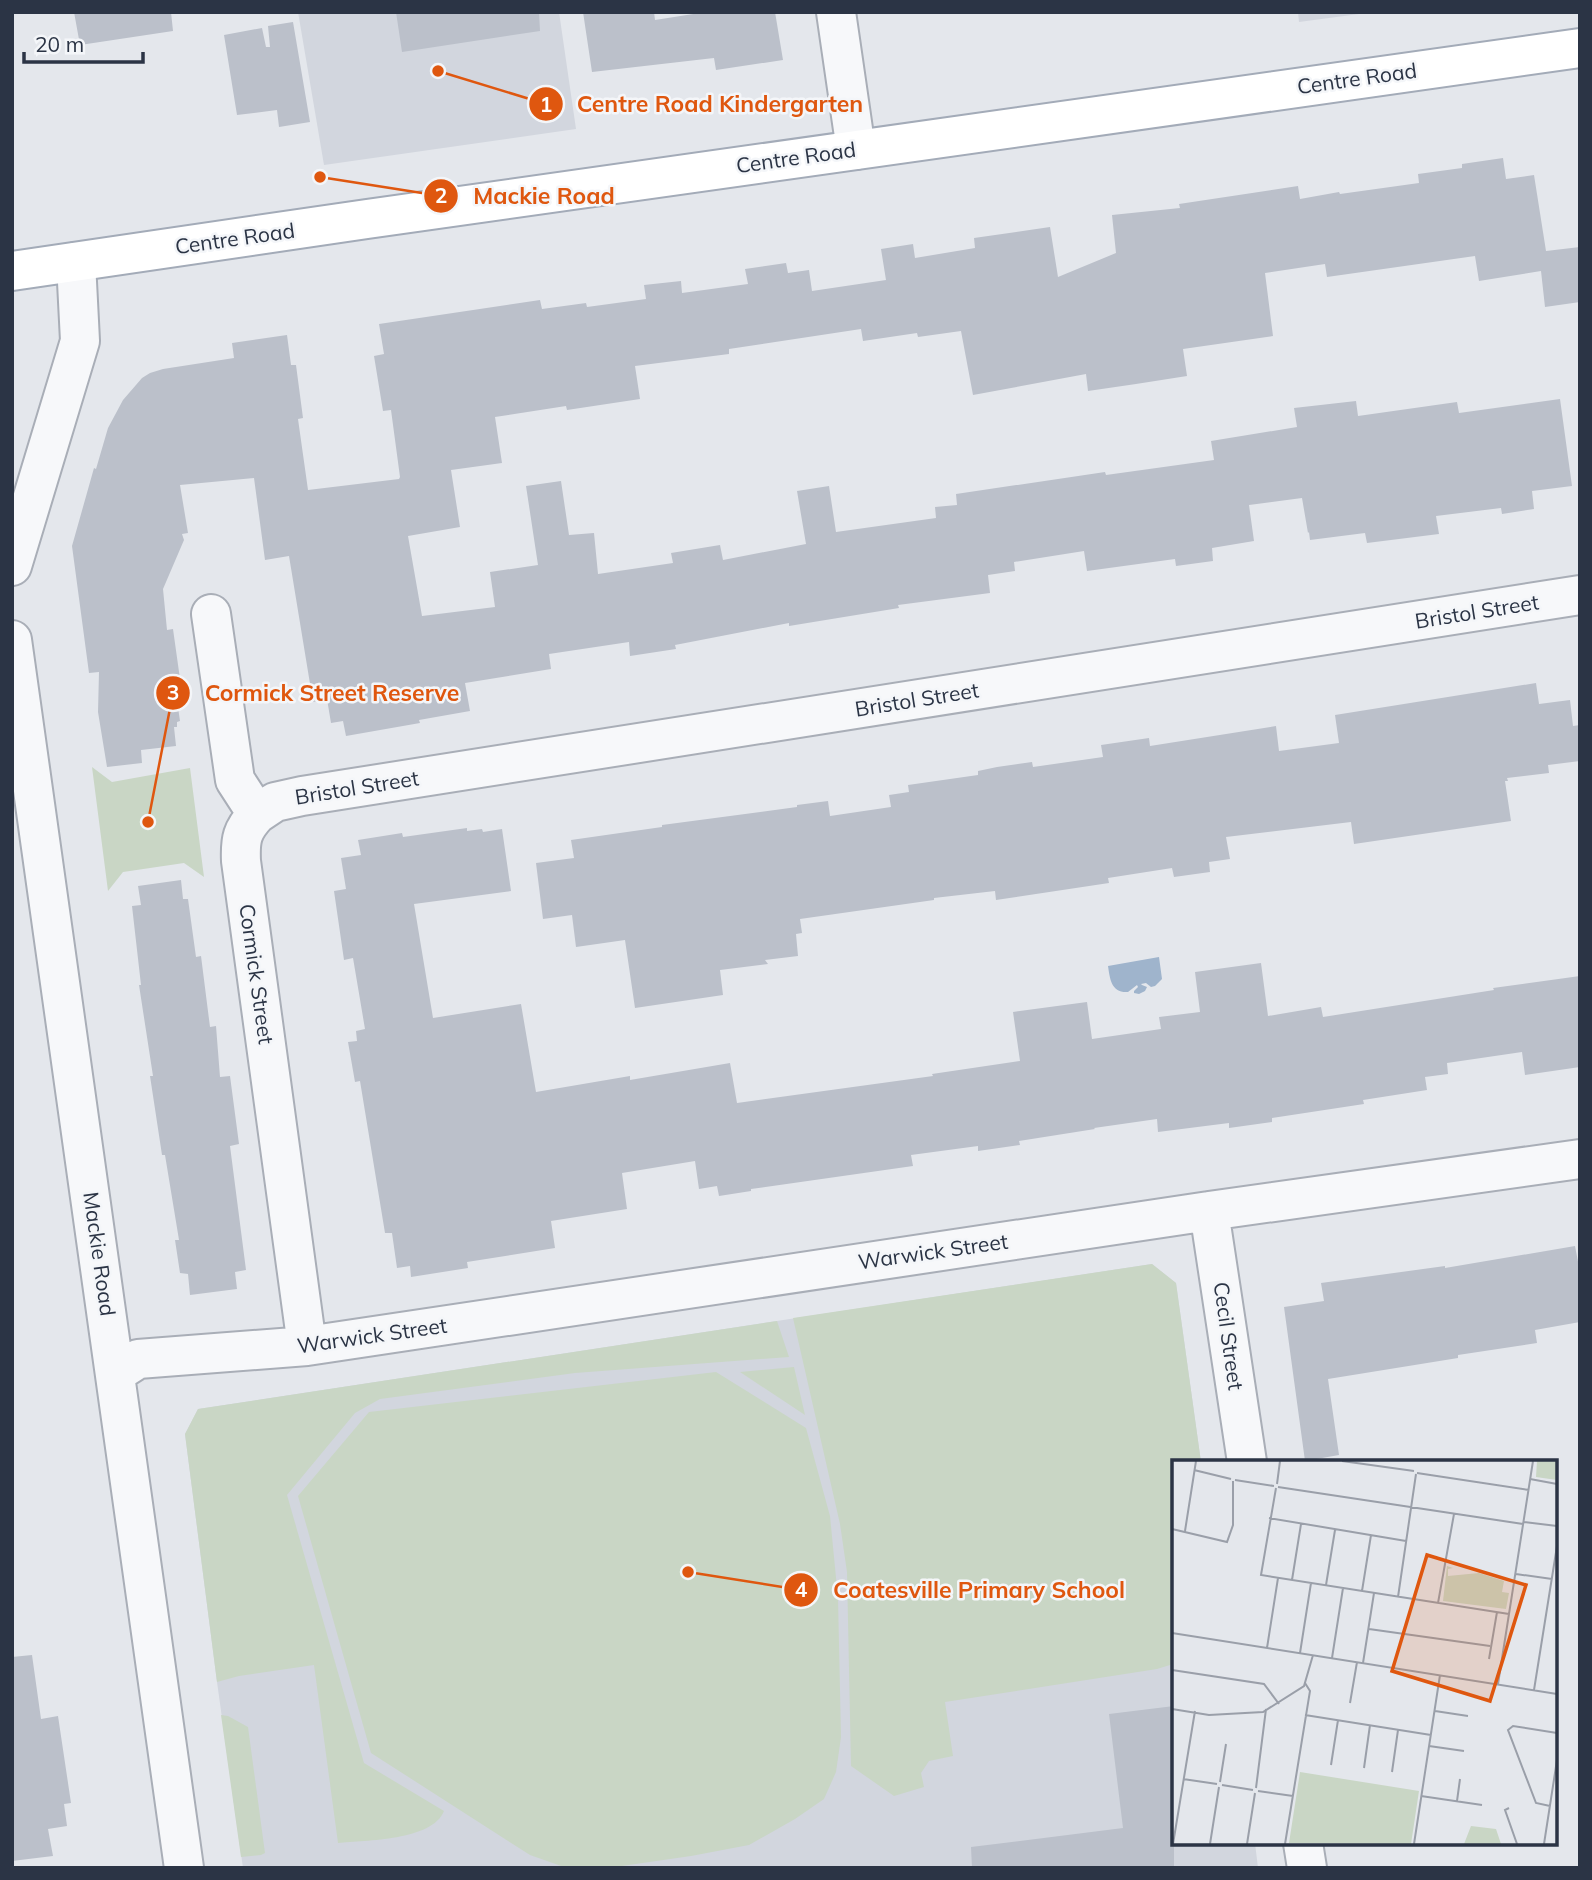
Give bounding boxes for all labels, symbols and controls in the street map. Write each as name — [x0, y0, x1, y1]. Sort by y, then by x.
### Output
scale bar — [24, 21, 144, 65]
text: 20 m — [35, 31, 84, 57]
street label: Centre Road — [1295, 57, 1418, 99]
callout: Centre Road Kindergarten — [528, 82, 878, 126]
text: Centre Road Kindergarten — [577, 89, 863, 118]
text: 1 — [540, 91, 552, 117]
street label: Centre Road — [734, 136, 857, 178]
callout: Mackie Road — [424, 174, 628, 218]
text: Mackie Road — [473, 181, 615, 210]
text: 2 — [435, 182, 447, 208]
street label: Centre Road — [173, 217, 296, 259]
street label: Bristol Street — [1413, 588, 1541, 634]
callout: Cormick Street Reserve — [156, 671, 473, 715]
street label: Bristol Street — [853, 676, 981, 722]
text: Cormick Street Reserve — [205, 678, 459, 707]
text: 3 — [167, 679, 179, 705]
street label: Bristol Street — [293, 764, 421, 810]
street label: Cormick Street — [234, 902, 280, 1046]
street label: Mackie Road — [78, 1190, 122, 1318]
street label: Warwick Street — [856, 1228, 1009, 1274]
street label: Cecil Street — [1209, 1280, 1249, 1392]
street label: Warwick Street — [295, 1312, 448, 1358]
inset map — [1172, 1460, 1557, 1845]
callout: Coatesville Primary School — [784, 1568, 1139, 1612]
text: Coatesville Primary School — [833, 1575, 1125, 1604]
text: 4 — [795, 1576, 808, 1602]

